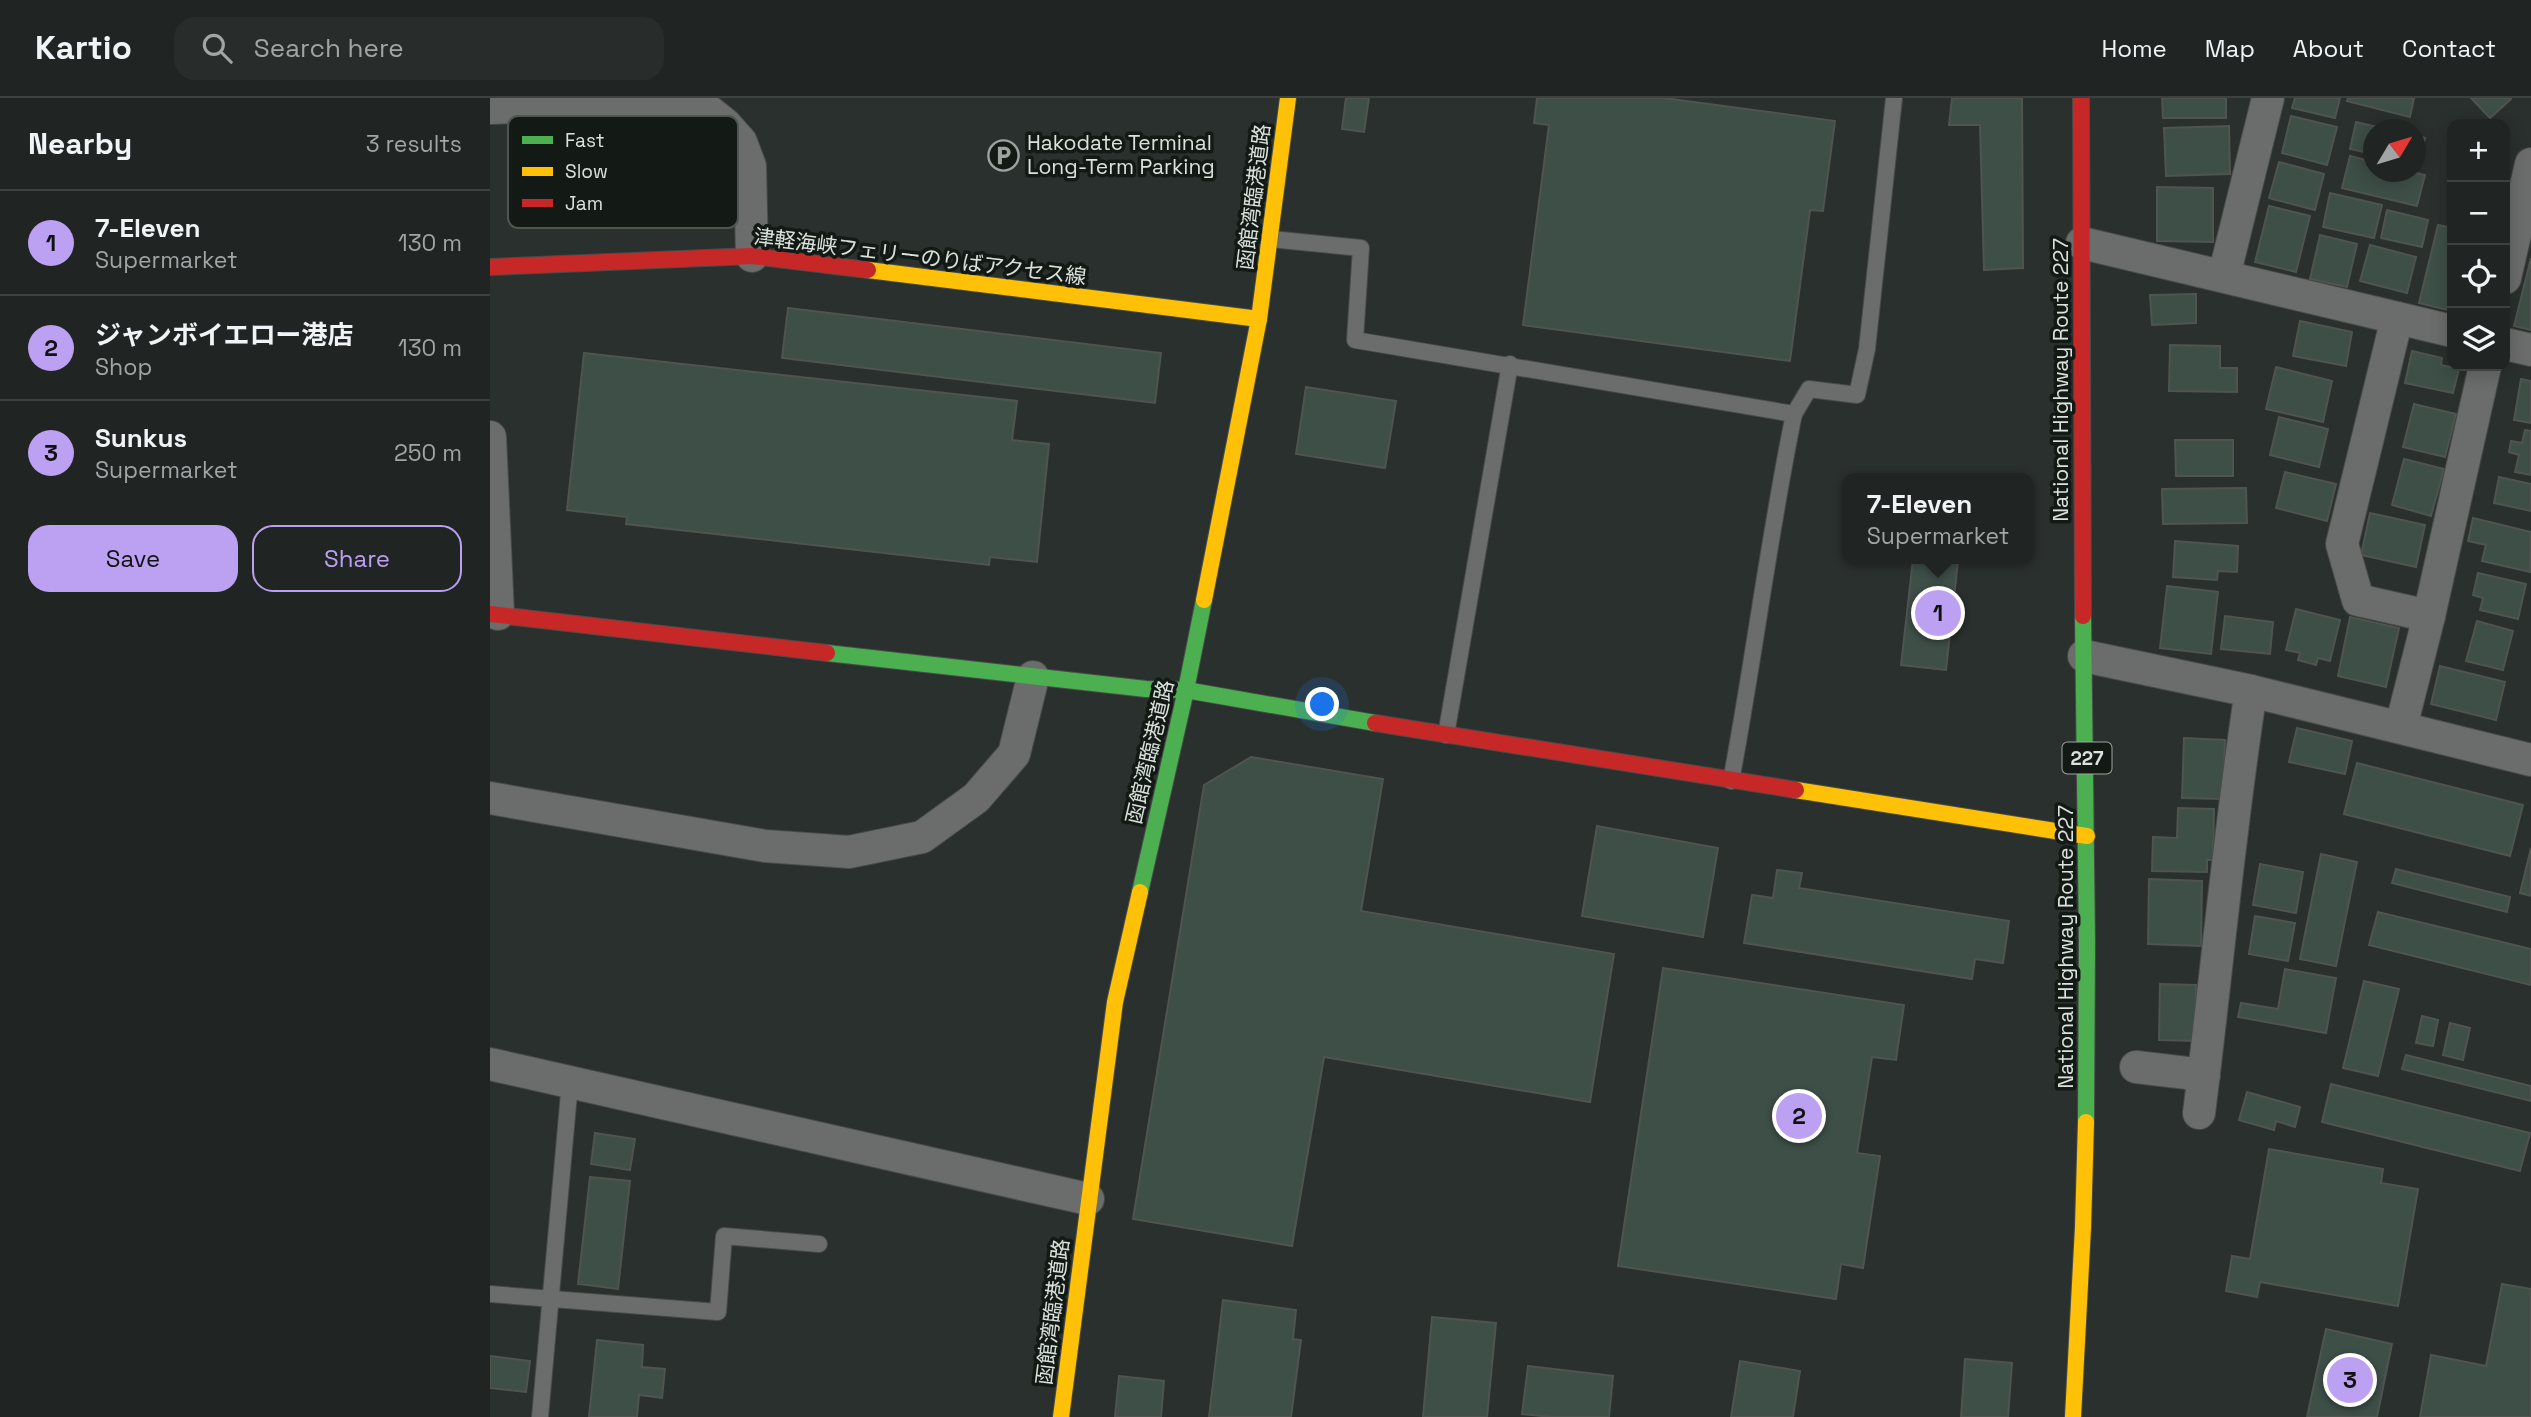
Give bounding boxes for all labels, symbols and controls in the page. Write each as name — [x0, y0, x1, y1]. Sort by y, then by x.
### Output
search box — [174, 17, 664, 80]
text: Kartio — [35, 27, 132, 69]
icon: search — [198, 29, 236, 67]
text: Search here — [254, 31, 404, 65]
text: Home — [2101, 33, 2167, 64]
text: Map — [2205, 33, 2255, 64]
text: About — [2293, 33, 2364, 64]
text: Contact — [2402, 33, 2496, 64]
legend — [508, 116, 738, 228]
north arrow — [2363, 119, 2426, 182]
map controls — [2447, 119, 2510, 371]
button: + — [2447, 119, 2510, 182]
street label: 函館湾臨港道路 — [1231, 122, 1276, 272]
text: Nearby — [28, 124, 132, 163]
text: Fast — [565, 128, 605, 153]
text: 3 results — [366, 129, 462, 159]
place label: Hakodate Terminal Long-Term Parking — [1027, 129, 1215, 180]
parking icon: Hakodate Terminal Long-Term Parking — [987, 138, 1021, 172]
text: Slow — [565, 159, 608, 184]
button: − — [2447, 182, 2510, 245]
text: Jam — [565, 191, 603, 216]
text: 7-Eleven — [95, 211, 200, 245]
street label: 津軽海峡フェリーのりばアクセス線 — [752, 223, 1088, 290]
text: 1 — [46, 228, 56, 258]
text: 130 m — [398, 228, 462, 258]
street label: National Highway Route 227 — [2047, 238, 2074, 522]
text: Supermarket — [95, 245, 237, 275]
button: locate — [2447, 245, 2510, 308]
button: layers — [2447, 308, 2510, 371]
text: ジャンボイエロー港店 — [95, 318, 353, 352]
text: 2 — [44, 333, 58, 363]
text: 130 m — [398, 333, 462, 363]
text: Shop — [95, 352, 152, 382]
text: Sunkus — [95, 421, 187, 455]
text: 3 — [44, 438, 58, 468]
text: 250 m — [394, 438, 462, 468]
text: Supermarket — [95, 455, 237, 485]
popup — [1842, 473, 2034, 564]
text: 7-Eleven — [1867, 487, 1972, 521]
text: Supermarket — [1867, 521, 2009, 551]
button: Save — [28, 525, 238, 592]
button: Share — [252, 525, 462, 592]
pin: 1 — [1915, 587, 1961, 639]
street label: 函館湾臨港道路 — [1120, 677, 1179, 827]
your location — [1305, 687, 1339, 721]
road number: 227 — [2062, 743, 2112, 774]
street label: National Highway Route 227 — [2052, 805, 2079, 1089]
pin: 2 — [1776, 1090, 1822, 1142]
street label: 函館湾臨港道路 — [1030, 1237, 1075, 1387]
pin: 3 — [2327, 1354, 2373, 1406]

